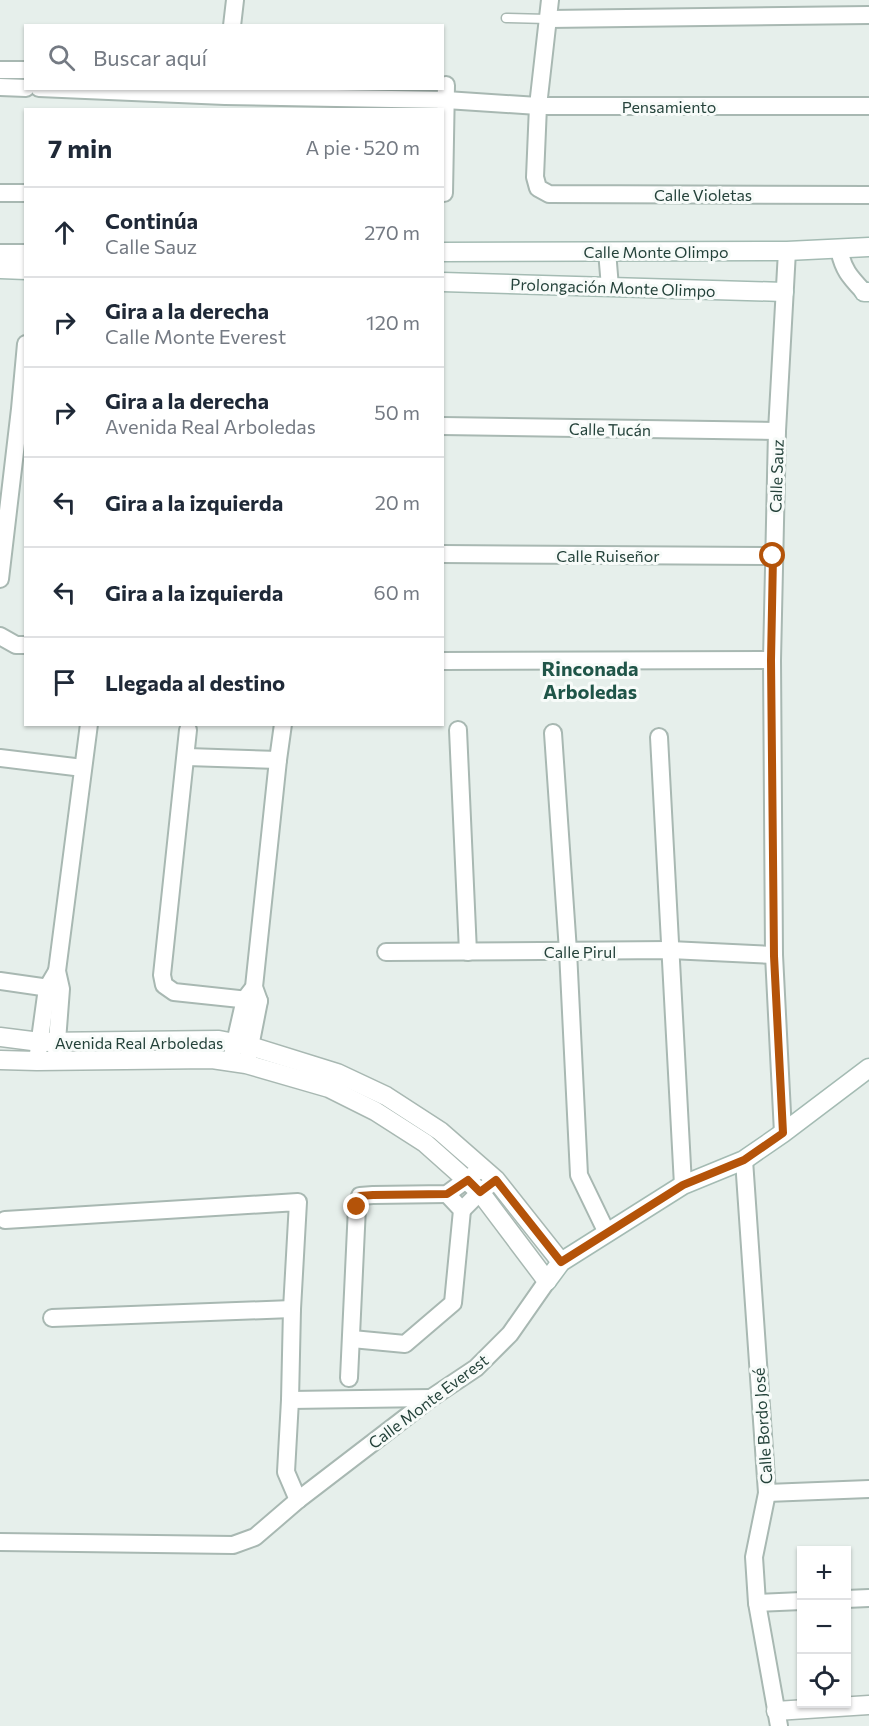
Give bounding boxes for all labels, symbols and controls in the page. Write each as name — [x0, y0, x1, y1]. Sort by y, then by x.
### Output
search box — [24, 24, 444, 90]
icon: search — [45, 41, 78, 74]
text: Buscar aquí — [93, 44, 207, 71]
street label: Pensamiento — [622, 97, 716, 116]
text: 7 min — [48, 132, 112, 163]
text: A pie · 520 m — [306, 135, 420, 159]
street label: Calle Violetas — [654, 185, 752, 204]
text: Continúa — [105, 207, 198, 234]
icon: ahead — [48, 216, 81, 249]
text: 270 m — [364, 220, 420, 244]
text: Calle Sauz — [105, 234, 197, 258]
street label: Calle Monte Olimpo — [583, 242, 729, 261]
street label: Prolongación Monte Olimpo — [510, 274, 716, 300]
text: Gira a la derecha — [105, 297, 269, 324]
icon: right — [48, 306, 81, 339]
text: 120 m — [366, 310, 420, 334]
text: Calle Monte Everest — [105, 324, 286, 348]
text: Gira a la derecha — [105, 387, 269, 414]
icon: right — [48, 396, 81, 429]
text: 50 m — [374, 400, 420, 424]
text: Avenida Real Arboledas — [105, 414, 316, 438]
street label: Calle Tucán — [569, 419, 651, 439]
street label: Calle Sauz — [765, 439, 787, 513]
icon: left — [48, 486, 81, 519]
text: Gira a la izquierda — [105, 489, 283, 516]
text: 20 m — [375, 490, 420, 514]
route start — [759, 542, 785, 568]
street label: Calle Ruiseñor — [556, 546, 660, 565]
icon: left — [48, 576, 81, 609]
text: Gira a la izquierda — [105, 579, 283, 606]
text: 60 m — [374, 580, 420, 604]
district label: Rinconada Arboledas — [542, 656, 638, 703]
icon: arrive — [48, 666, 81, 699]
text: Llegada al destino — [105, 669, 285, 696]
street label: Calle Pirul — [544, 942, 616, 961]
street label: Avenida Real Arboledas — [55, 1033, 223, 1052]
route end — [343, 1193, 369, 1219]
street label: Calle Monte Everest — [364, 1350, 492, 1452]
street label: Calle Bordo José — [748, 1367, 776, 1485]
map controls — [797, 1546, 851, 1708]
button: + — [797, 1546, 851, 1600]
button: − — [797, 1600, 851, 1654]
button: locate — [797, 1654, 851, 1708]

